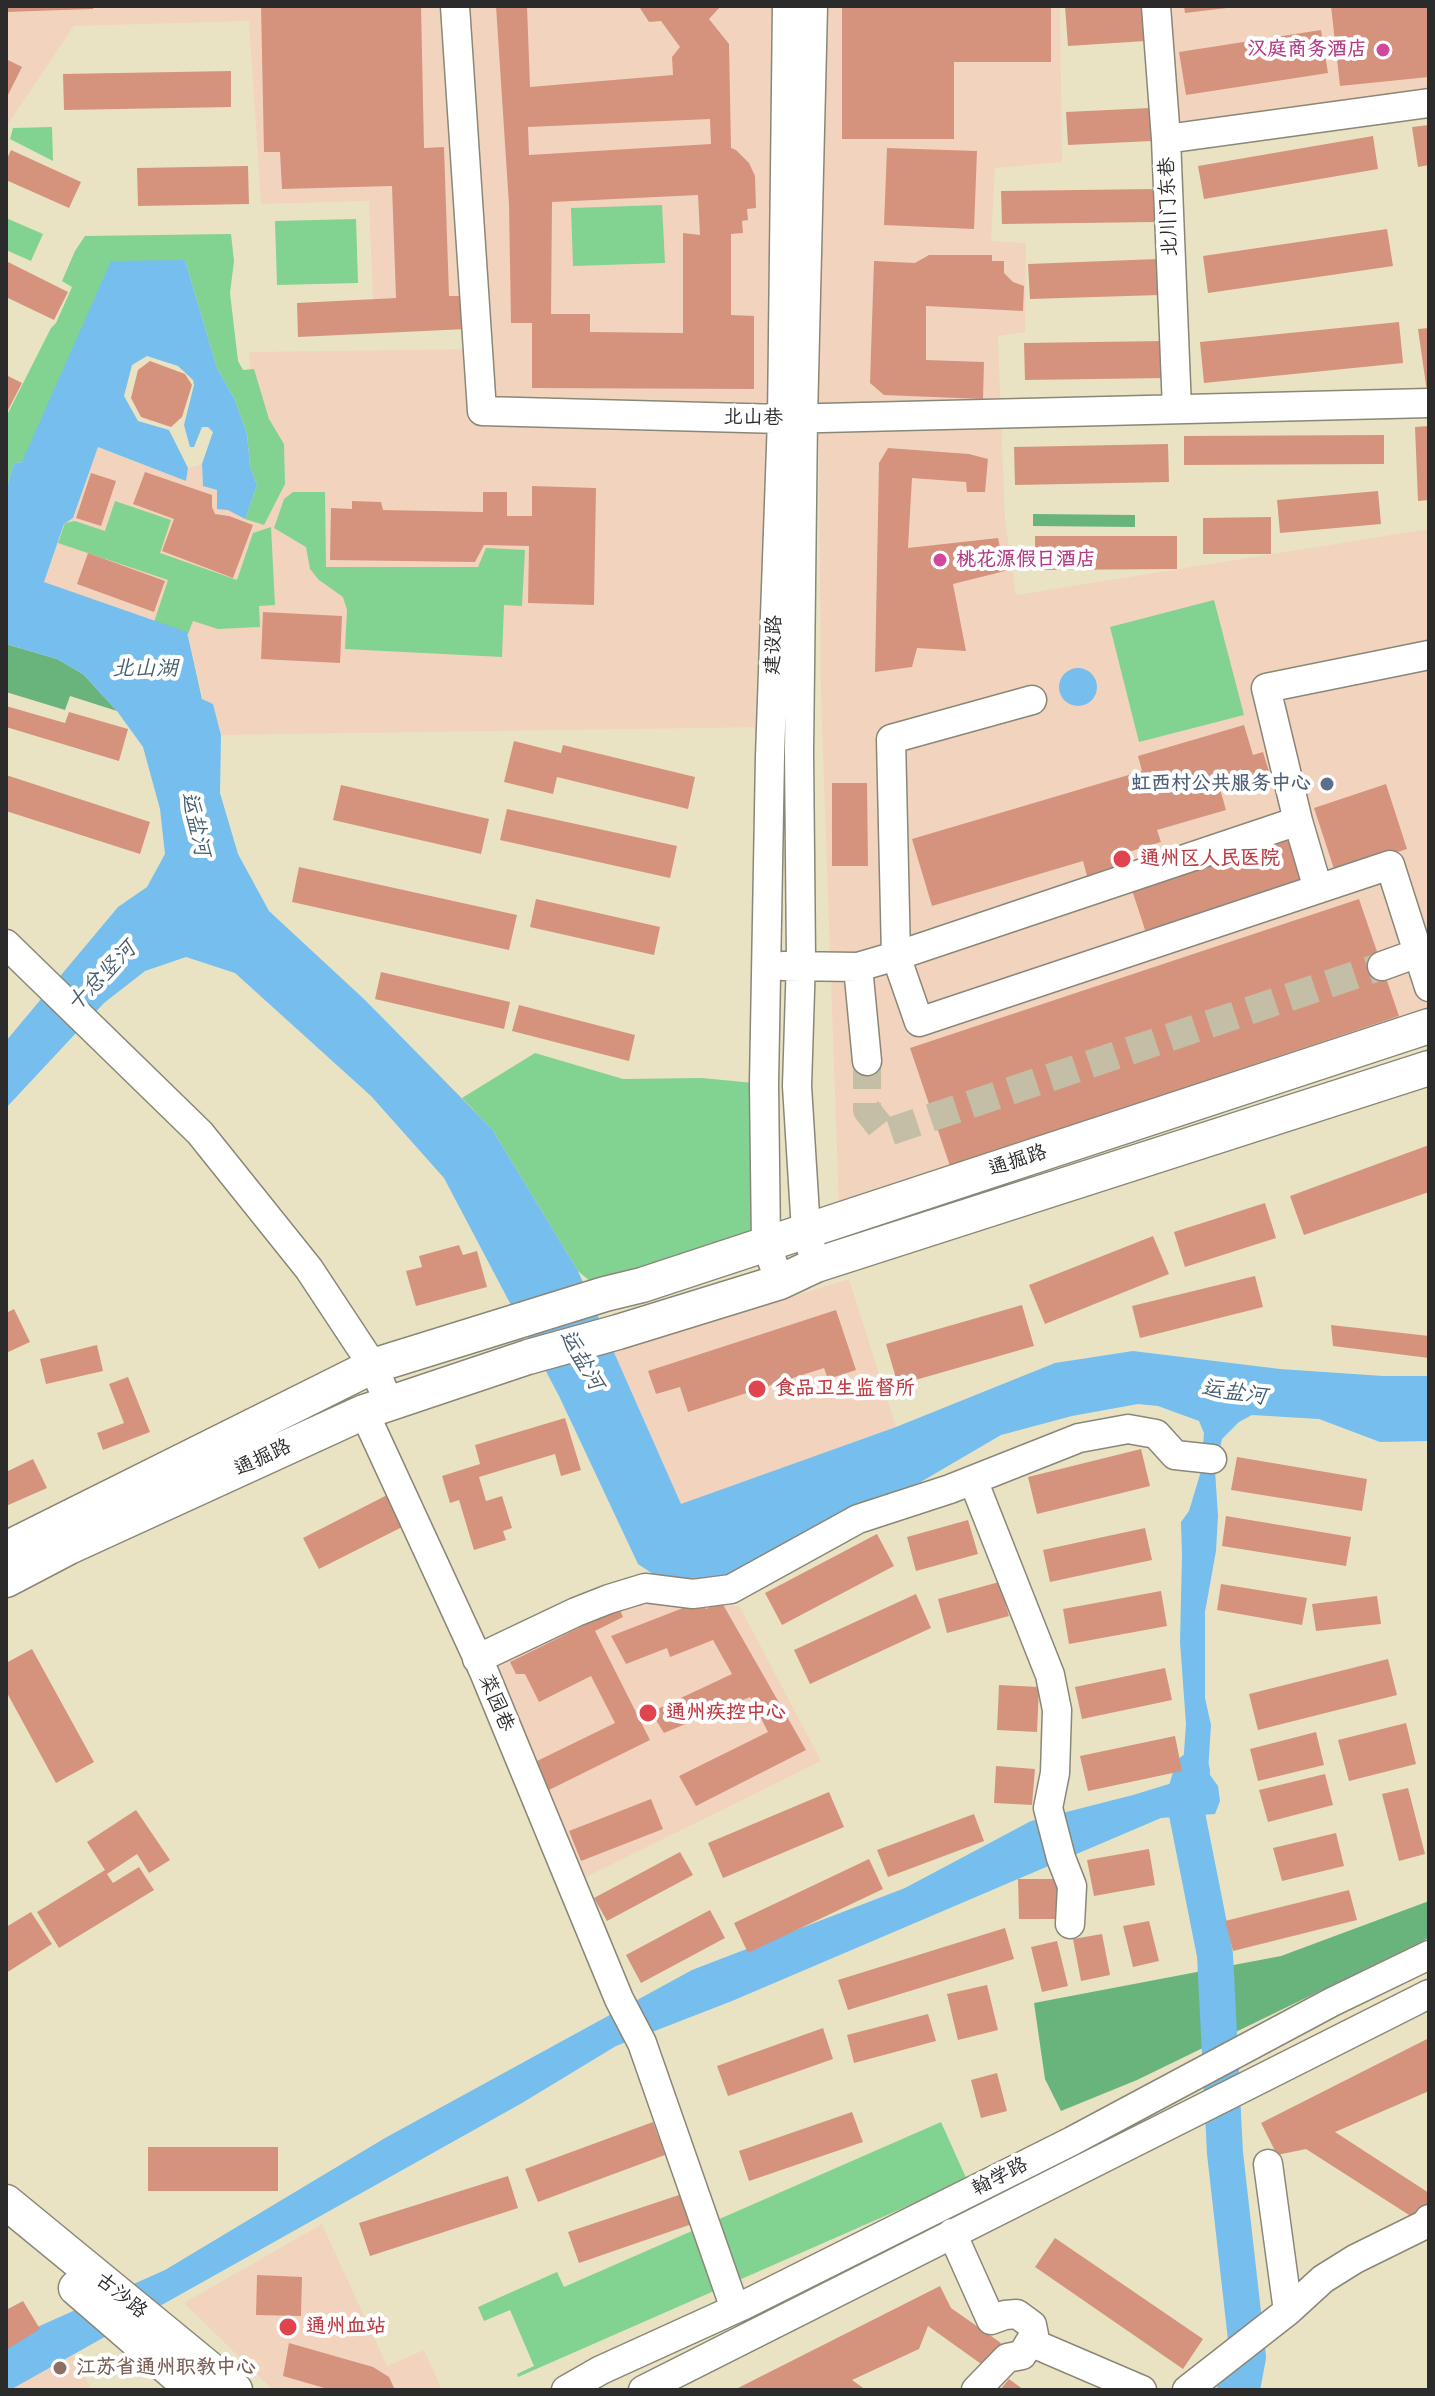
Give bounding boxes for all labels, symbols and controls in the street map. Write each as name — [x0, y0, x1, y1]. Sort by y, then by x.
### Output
place label: 汉庭商务酒店 — [1247, 38, 1367, 62]
marker: 汉庭商务酒店 — [1374, 41, 1392, 59]
street label: 北川门东巷 — [1155, 157, 1183, 257]
street label: 北山巷 — [723, 405, 783, 431]
place label: 桃花源假日酒店 — [956, 548, 1096, 572]
marker: 桃花源假日酒店 — [931, 551, 949, 569]
street label: 建设路 — [761, 615, 787, 675]
water label: 北山湖 — [112, 656, 178, 682]
place label: 虹西村公共服务中心 — [1131, 772, 1311, 796]
marker: 虹西村公共服务中心 — [1318, 775, 1336, 793]
water label: 运盐河 — [175, 789, 215, 859]
place label: 通州区人民医院 — [1140, 847, 1280, 871]
marker: 通州区人民医院 — [1111, 848, 1133, 870]
water label: 十总竖河 — [62, 936, 142, 1018]
street label: 通掘路 — [986, 1140, 1050, 1182]
water label: 运盐河 — [553, 1325, 609, 1395]
water label: 运盐河 — [1199, 1375, 1269, 1411]
place label: 食品卫生监督所 — [775, 1377, 915, 1401]
marker: 食品卫生监督所 — [746, 1378, 768, 1400]
street label: 通掘路 — [231, 1434, 295, 1482]
street label: 菜园巷 — [473, 1671, 519, 1735]
place label: 通州疾控中心 — [666, 1701, 786, 1725]
marker: 通州疾控中心 — [637, 1702, 659, 1724]
street label: 翰学路 — [968, 2153, 1032, 2201]
street label: 古沙路 — [90, 2268, 152, 2324]
place label: 通州血站 — [306, 2315, 386, 2339]
marker: 通州血站 — [277, 2316, 299, 2338]
place label: 江苏省通州职教中心 — [76, 2356, 256, 2380]
marker: 江苏省通州职教中心 — [51, 2359, 69, 2377]

